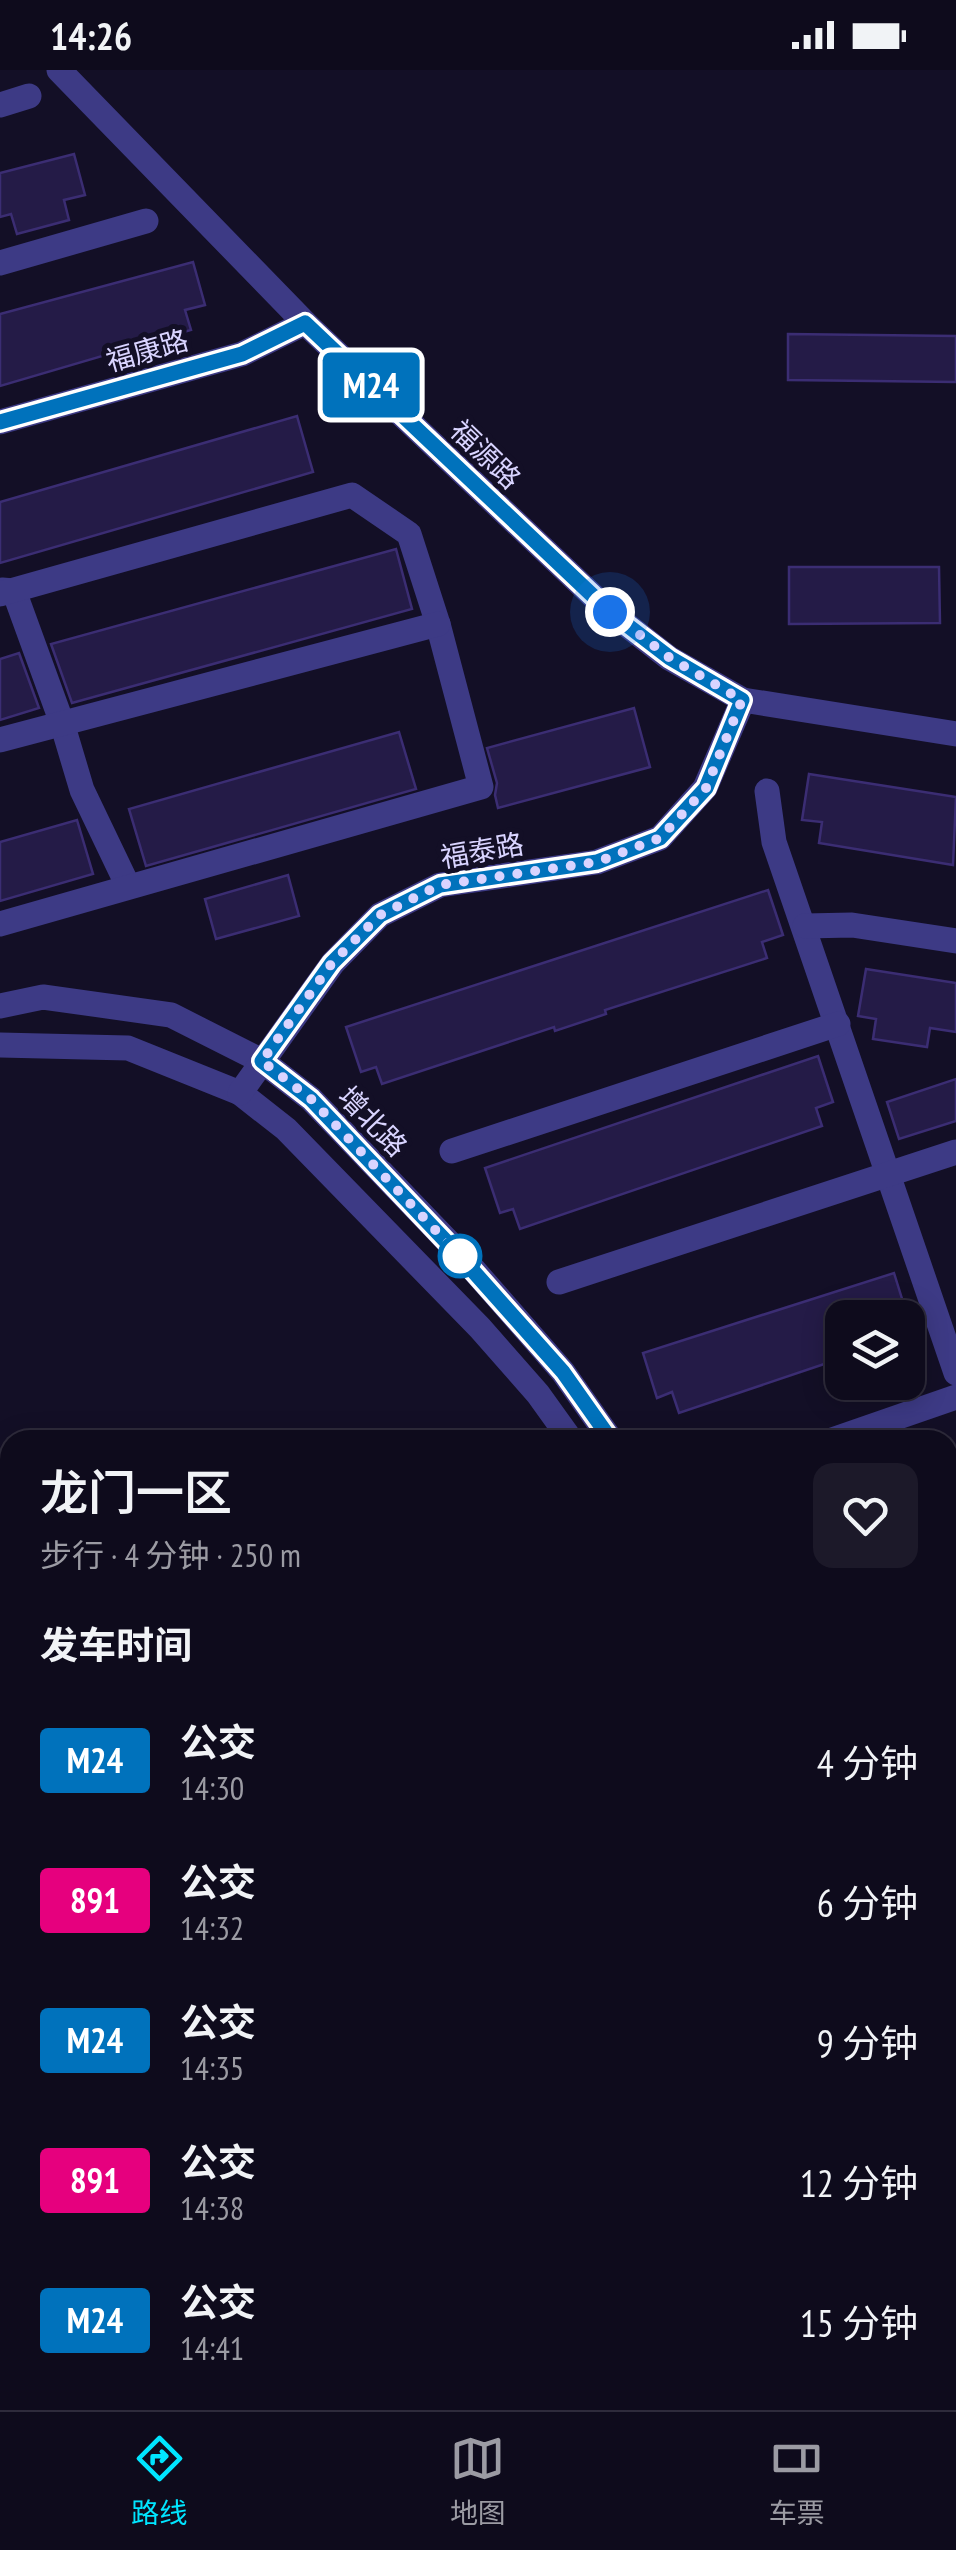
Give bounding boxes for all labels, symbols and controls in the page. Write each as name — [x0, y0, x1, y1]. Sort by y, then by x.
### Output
text: 14:26 — [50, 11, 132, 60]
street label: 福康路 — [102, 321, 192, 379]
line badge: M24 — [314, 352, 428, 418]
text: M24 — [343, 362, 399, 408]
street label: 福源路 — [443, 412, 529, 496]
your location — [585, 587, 635, 637]
street label: 福泰路 — [437, 824, 527, 876]
street label: 增北路 — [331, 1078, 415, 1164]
unlabelled marker — [439, 1235, 481, 1277]
map controls — [825, 1300, 925, 1400]
button: layers — [825, 1300, 925, 1400]
text: 龙门一区 — [40, 1461, 232, 1523]
button: heart — [813, 1463, 918, 1568]
text: 步行 · 4 分钟 · 250 m — [40, 1534, 301, 1576]
text: 发车时间 — [40, 1620, 192, 1669]
text: 公交 — [180, 1717, 256, 1766]
text: M24 — [67, 1737, 123, 1783]
text: 4 分钟 — [817, 1738, 918, 1787]
text: 14:30 — [180, 1767, 244, 1809]
text: 公交 — [180, 1857, 256, 1906]
text: 891 — [70, 1877, 120, 1923]
text: 6 分钟 — [817, 1878, 918, 1927]
text: 14:32 — [180, 1907, 244, 1949]
text: 公交 — [180, 1997, 256, 2046]
text: M24 — [67, 2017, 123, 2063]
text: 9 分钟 — [817, 2018, 918, 2067]
text: 14:35 — [180, 2047, 244, 2089]
text: 公交 — [180, 2137, 256, 2186]
text: 891 — [70, 2157, 120, 2203]
text: 12 分钟 — [800, 2158, 918, 2207]
text: 14:38 — [180, 2187, 244, 2229]
text: 公交 — [180, 2277, 256, 2326]
text: M24 — [67, 2297, 123, 2343]
text: 15 分钟 — [800, 2298, 918, 2347]
text: 14:41 — [180, 2327, 244, 2369]
tab: 路线 — [131, 2431, 187, 2531]
tab: 地图 — [450, 2431, 506, 2531]
tab: 车票 — [769, 2431, 825, 2531]

